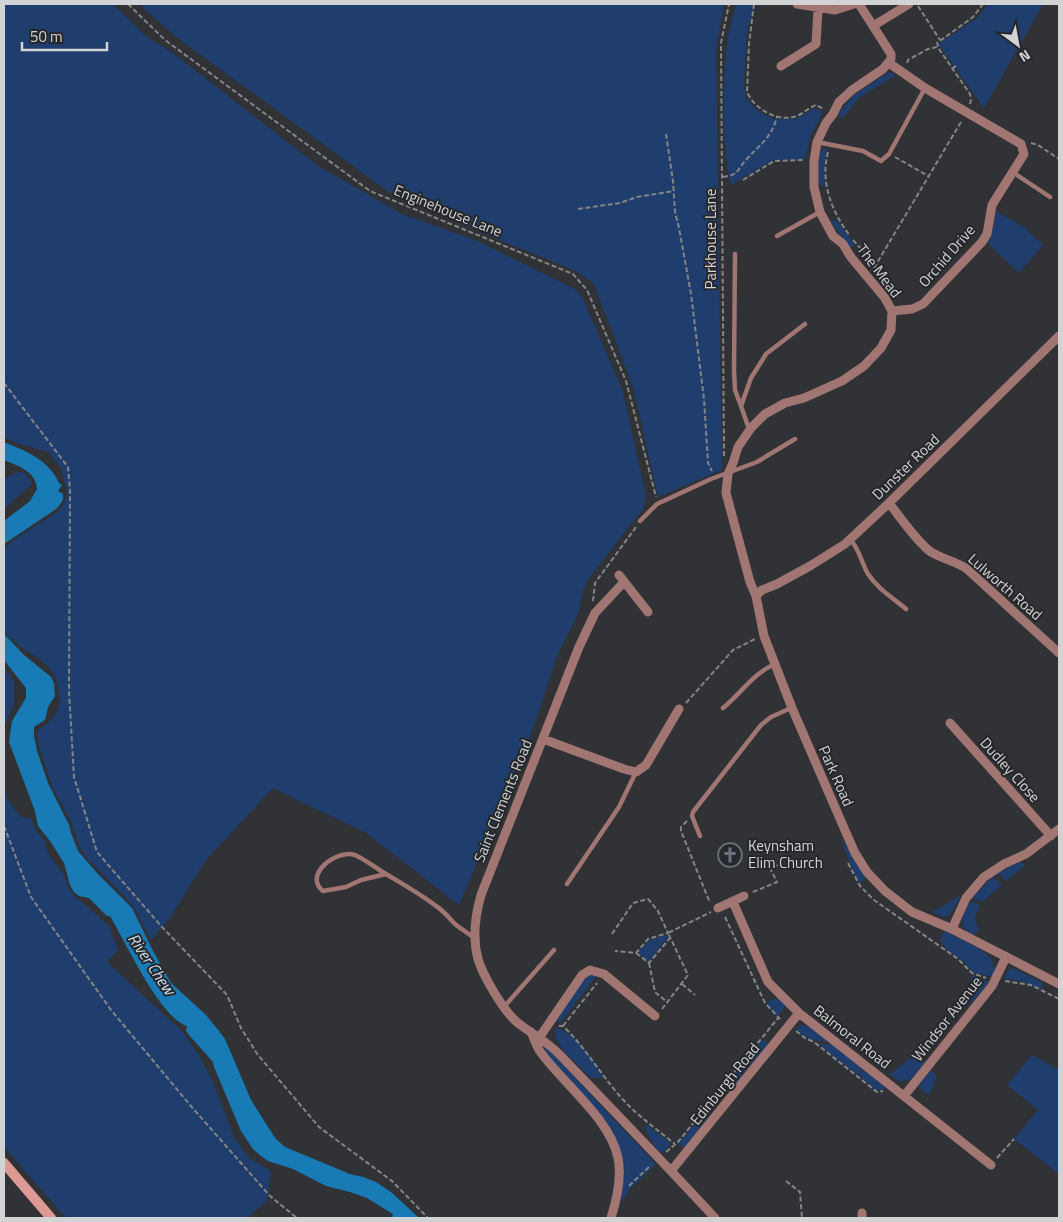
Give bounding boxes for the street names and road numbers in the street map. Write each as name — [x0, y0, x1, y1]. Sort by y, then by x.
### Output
street label: Enginehouse Lane — [391, 178, 506, 243]
street label: Parkhouse Lane — [699, 189, 722, 289]
street label: Orchid Drive — [913, 219, 981, 292]
street label: The Mead — [851, 239, 907, 303]
street label: Dunster Road — [867, 428, 945, 505]
street label: Lulworth Road — [963, 548, 1048, 626]
street label: Dudley Close — [975, 732, 1046, 808]
street label: Saint Clements Road — [467, 736, 538, 866]
street label: Park Road — [813, 742, 860, 810]
street label: Windsor Avenue — [906, 971, 987, 1066]
street label: Balmoral Road — [809, 999, 896, 1074]
street label: Edinburgh Road — [684, 1038, 765, 1130]

